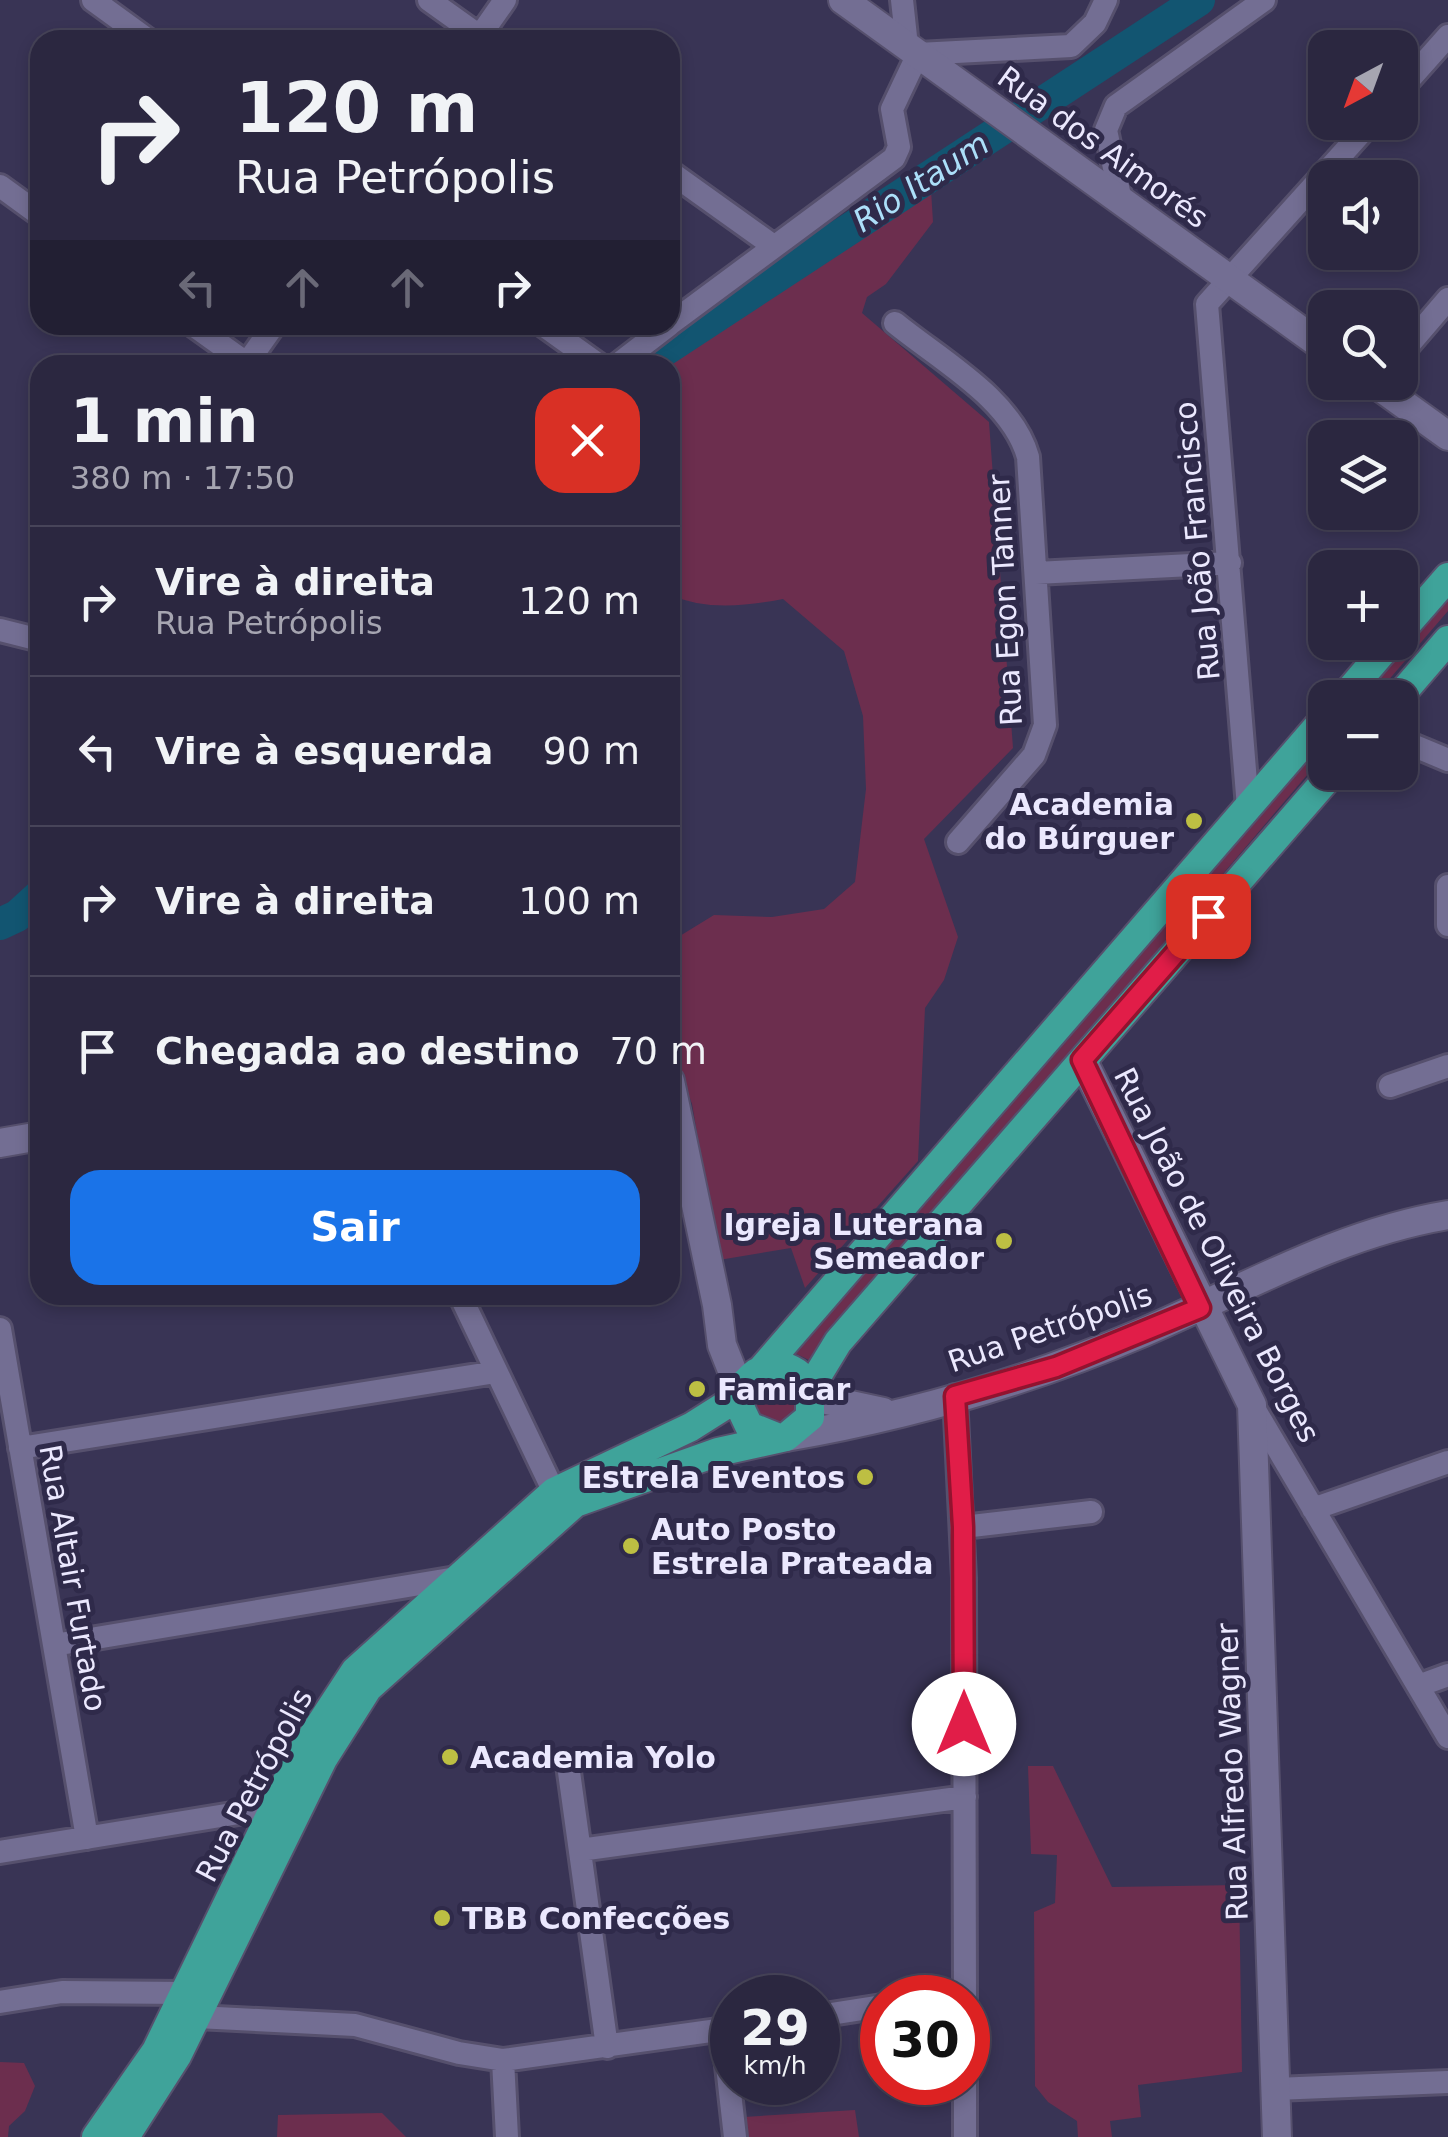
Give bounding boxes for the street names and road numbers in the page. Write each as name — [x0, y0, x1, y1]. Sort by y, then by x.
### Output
street label: Rua dos Aimorés — [991, 59, 1215, 235]
street label: Rua João Francisco — [1167, 400, 1227, 682]
street label: Rua Egon Tanner — [981, 473, 1029, 727]
street label: Rua João de Oliveira Borges — [1107, 1062, 1327, 1448]
street label: Rua Petrópolis — [943, 1277, 1157, 1379]
street label: Rua Altair Furtado — [32, 1442, 114, 1714]
street label: Rua Alfredo Wagner — [1209, 1622, 1255, 1921]
street label: Rua Petrópolis — [188, 1683, 320, 1887]

